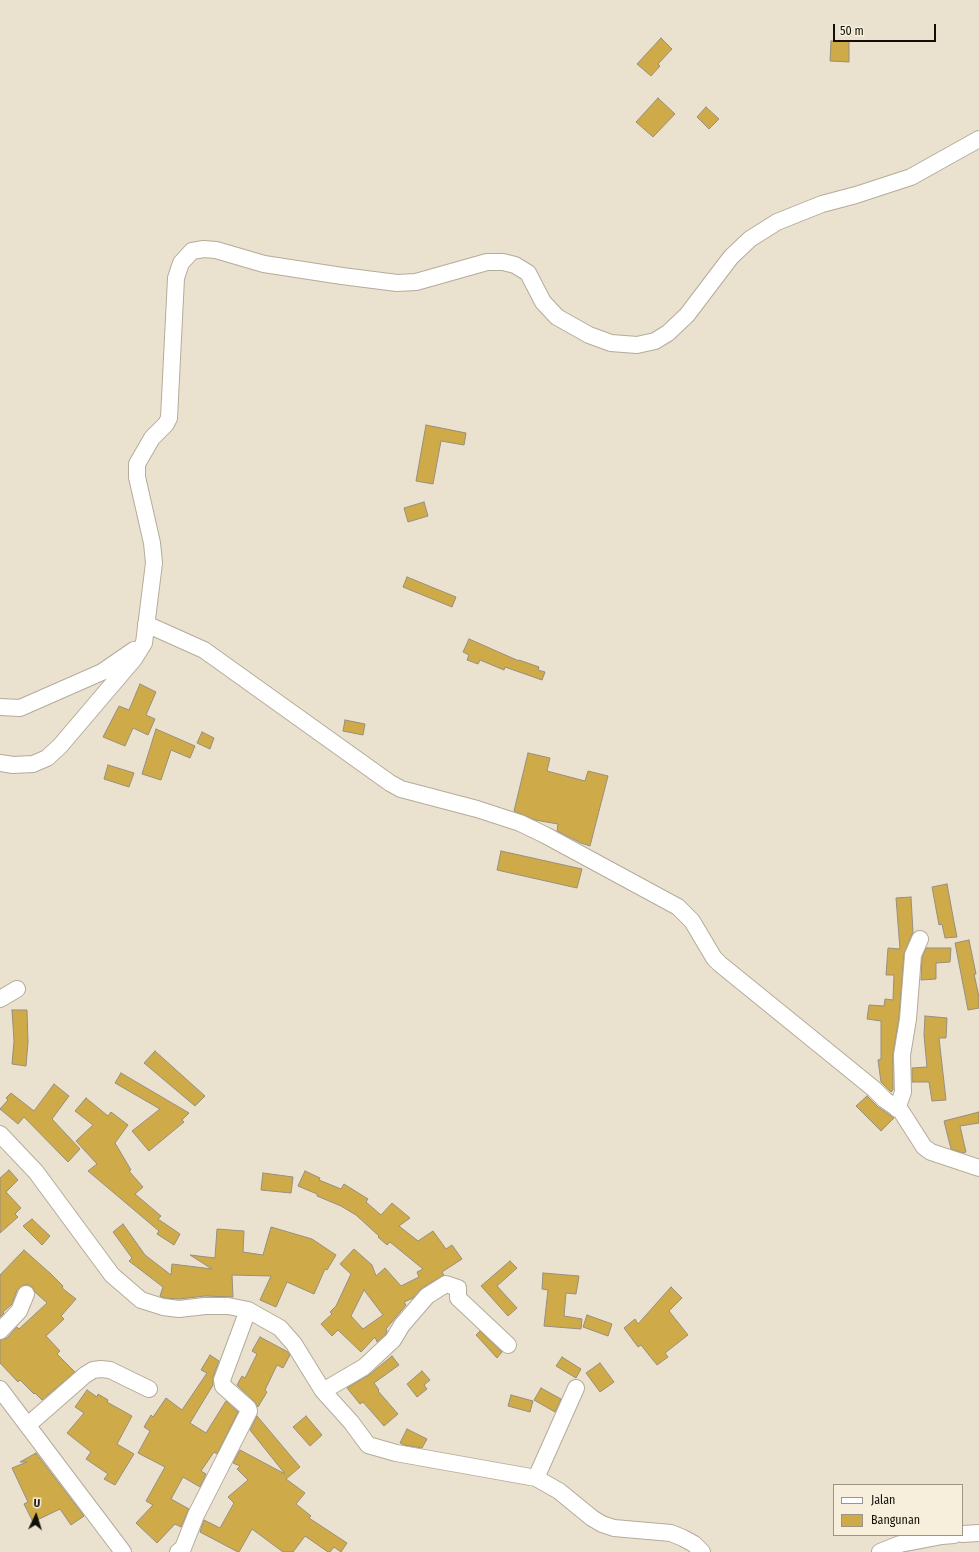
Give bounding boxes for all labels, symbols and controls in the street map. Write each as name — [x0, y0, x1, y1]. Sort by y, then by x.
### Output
scale bar — [835, 16, 938, 42]
text: 50 m — [840, 24, 864, 38]
legend — [833, 1484, 963, 1536]
text: Jalan — [871, 1493, 895, 1507]
north arrow — [16, 1496, 56, 1536]
text: U — [33, 1497, 41, 1510]
text: Bangunan — [871, 1513, 920, 1527]

